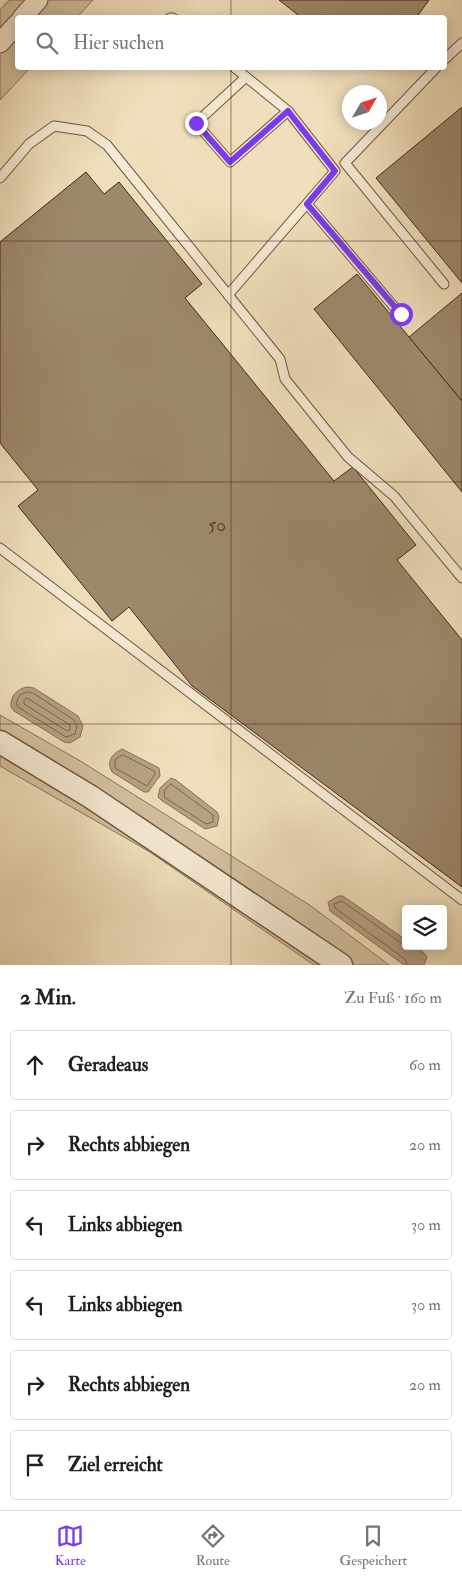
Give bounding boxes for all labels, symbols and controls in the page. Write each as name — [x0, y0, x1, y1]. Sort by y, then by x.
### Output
search box — [15, 15, 447, 70]
icon: search — [33, 29, 61, 57]
text: Hier suchen — [73, 31, 164, 55]
north arrow — [342, 85, 387, 130]
route end — [185, 112, 208, 135]
route start — [390, 303, 413, 326]
house number: 50 — [208, 513, 226, 537]
map controls — [402, 905, 447, 950]
button: layers — [402, 905, 447, 950]
text: 2 Min. — [20, 984, 76, 1011]
text: Zu Fuß · 160 m — [344, 988, 442, 1008]
icon: ahead — [21, 1051, 49, 1079]
text: Geradeaus — [68, 1053, 148, 1077]
text: 60 m — [409, 1055, 441, 1075]
icon: right — [21, 1131, 49, 1159]
text: Rechts abbiegen — [68, 1133, 190, 1157]
text: 20 m — [409, 1135, 441, 1155]
icon: left — [21, 1211, 49, 1239]
text: Links abbiegen — [68, 1213, 182, 1237]
text: 30 m — [411, 1215, 441, 1235]
icon: left — [21, 1291, 49, 1319]
text: Links abbiegen — [68, 1293, 182, 1317]
text: 30 m — [411, 1295, 441, 1315]
icon: right — [21, 1371, 49, 1399]
text: Rechts abbiegen — [68, 1373, 190, 1397]
text: 20 m — [409, 1375, 441, 1395]
icon: arrive — [21, 1451, 49, 1479]
text: Ziel erreicht — [68, 1453, 163, 1477]
tab: Karte — [55, 1522, 86, 1569]
tab: Route — [196, 1522, 230, 1569]
tab: Gespeichert — [340, 1522, 407, 1569]

